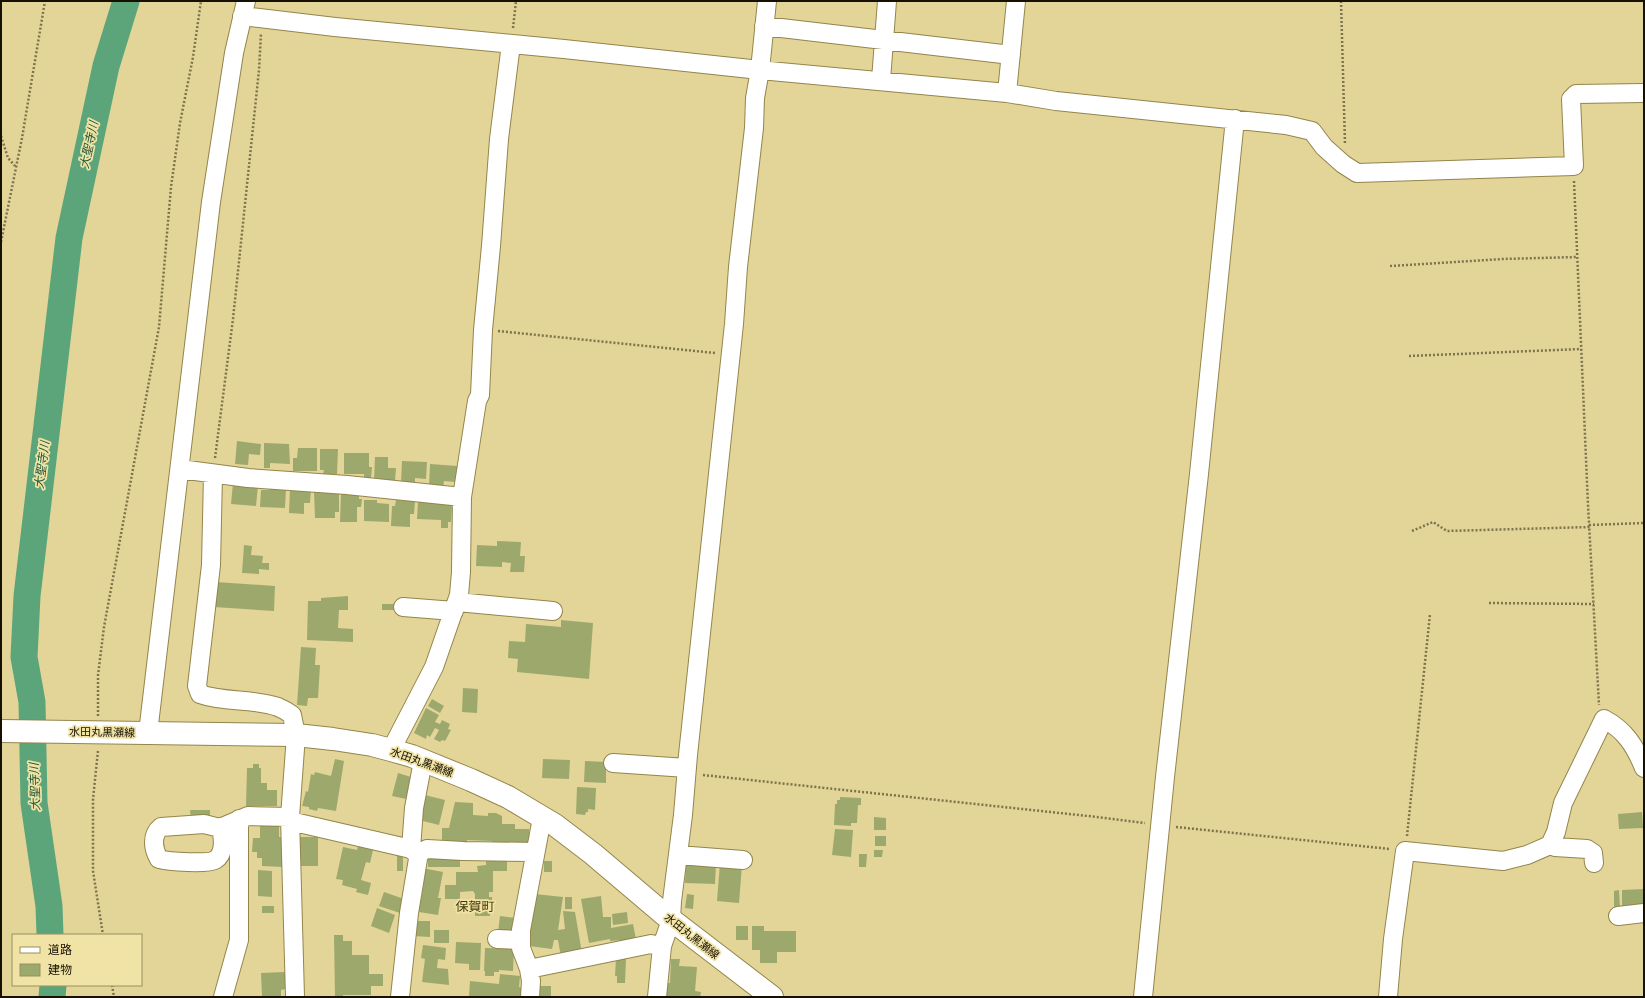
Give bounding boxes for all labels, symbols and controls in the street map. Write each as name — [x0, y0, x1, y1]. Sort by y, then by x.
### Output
water label: 大聖寺川 — [77, 118, 101, 170]
water label: 大聖寺川 — [32, 438, 52, 490]
street label: 水田丸黒瀬線 — [69, 725, 135, 739]
street label: 水田丸黒瀬線 — [389, 745, 455, 779]
water label: 大聖寺川 — [27, 761, 43, 811]
district label: 保賀町 — [455, 899, 495, 914]
street label: 水田丸黒瀬線 — [662, 911, 722, 961]
legend — [12, 934, 142, 986]
text: 道路 — [48, 943, 72, 957]
text: 建物 — [48, 963, 72, 977]

